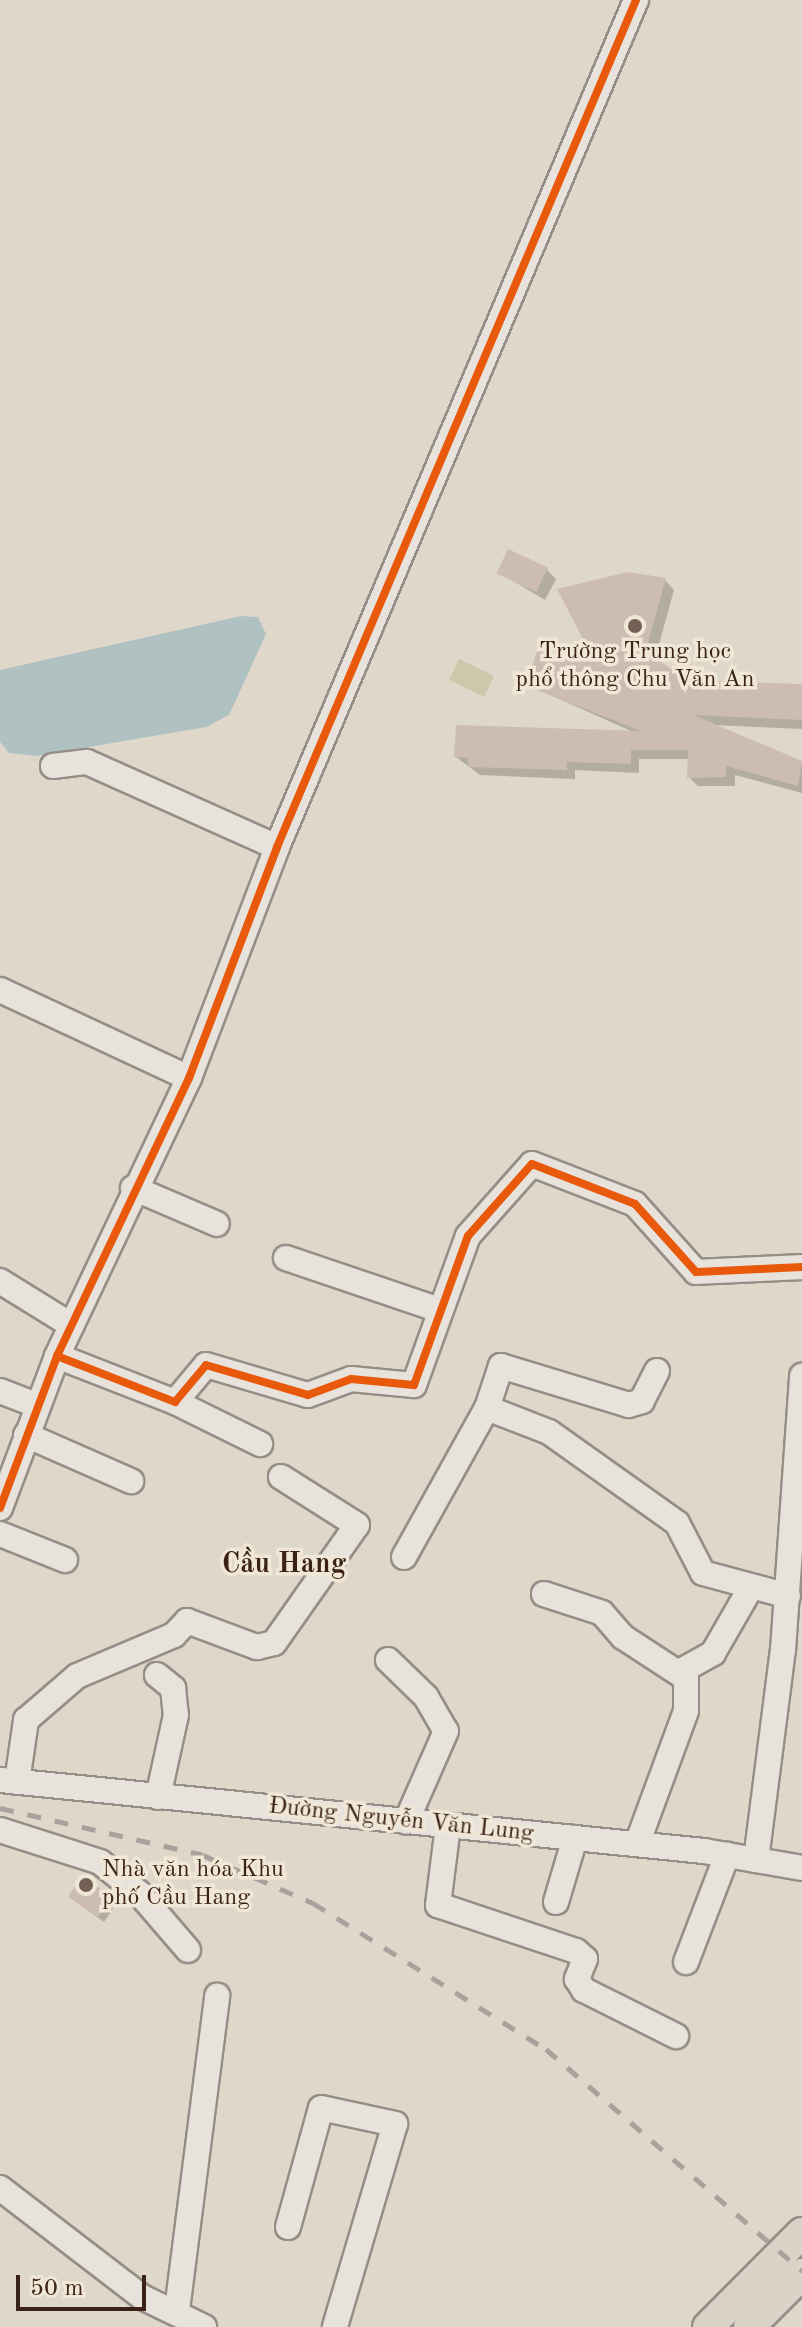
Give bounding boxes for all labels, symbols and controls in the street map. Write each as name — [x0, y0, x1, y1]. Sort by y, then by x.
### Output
marker: Trường Trung học phổ thông Chu Văn An — [626, 617, 644, 635]
place label: Trường Trung học phổ thông Chu Văn An — [516, 639, 754, 695]
district label: Cầu Hang — [222, 1548, 346, 1582]
street label: Đường Nguyễn Văn Lung — [267, 1793, 535, 1849]
place label: Nhà văn hóa Khu phố Cầu Hang — [102, 1857, 284, 1913]
marker: Nhà văn hóa Khu phố Cầu Hang — [77, 1876, 95, 1894]
scale bar — [20, 2259, 150, 2309]
text: 50 m — [30, 2277, 84, 2301]

